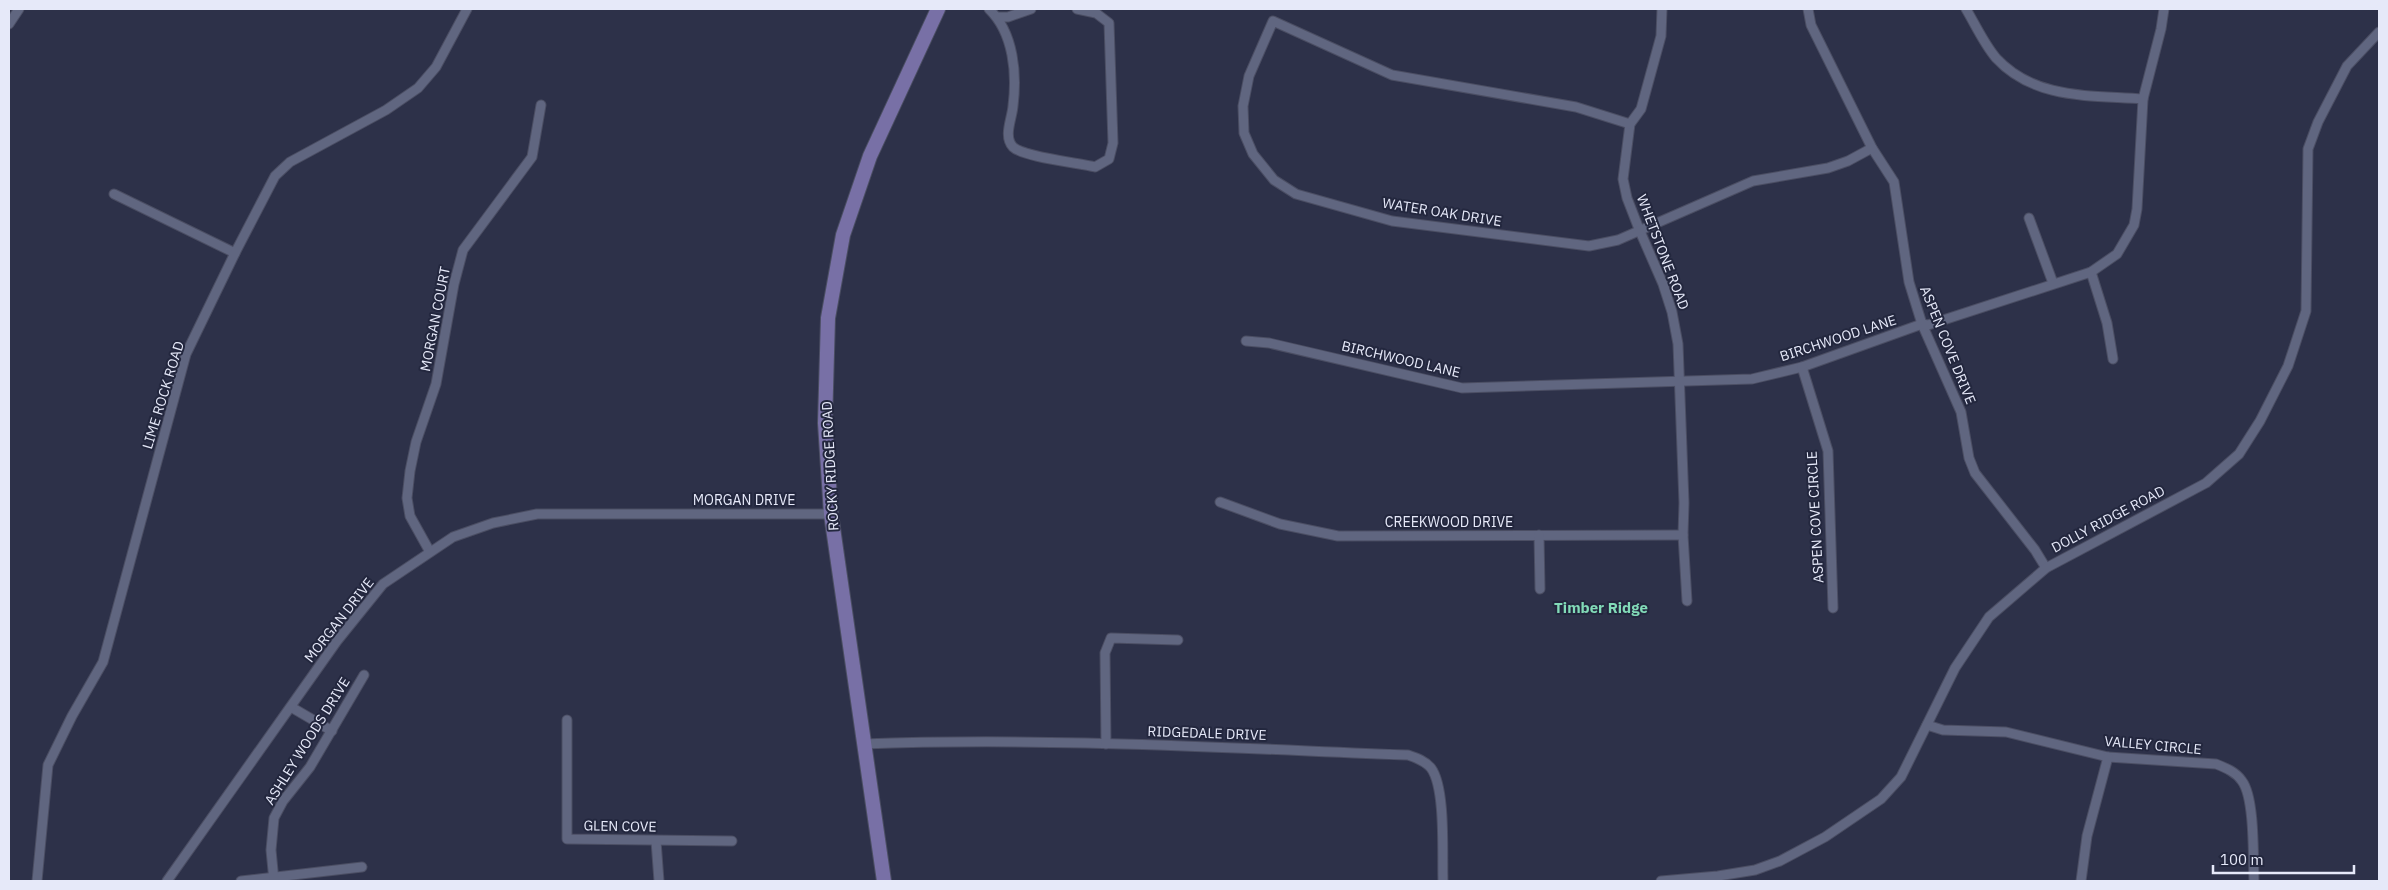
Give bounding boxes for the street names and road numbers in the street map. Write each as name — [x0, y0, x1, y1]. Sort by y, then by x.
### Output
street label: WHETSTONE ROAD — [1633, 192, 1693, 312]
street label: WATER OAK DRIVE — [1381, 194, 1503, 230]
street label: MORGAN COURT — [416, 265, 454, 373]
street label: ASPEN COVE DRIVE — [1916, 283, 1980, 407]
street label: BIRCHWOOD LANE — [1777, 311, 1899, 365]
street label: BIRCHWOOD LANE — [1340, 337, 1462, 381]
street label: LIME ROCK ROAD — [138, 339, 188, 451]
street label: ROCKY RIDGE ROAD — [818, 401, 842, 531]
street label: ASPEN COVE CIRCLE — [1803, 451, 1827, 583]
street label: DOLLY RIDGE ROAD — [2048, 481, 2168, 557]
street label: MORGAN DRIVE — [693, 491, 795, 509]
street label: CREEKWOOD DRIVE — [1385, 513, 1513, 531]
street label: MORGAN DRIVE — [300, 574, 378, 666]
street label: ASHLEY WOODS DRIVE — [260, 674, 354, 808]
street label: RIDGEDALE DRIVE — [1147, 722, 1267, 744]
street label: VALLEY CIRCLE — [2104, 732, 2202, 758]
street label: GLEN COVE — [583, 816, 657, 836]

